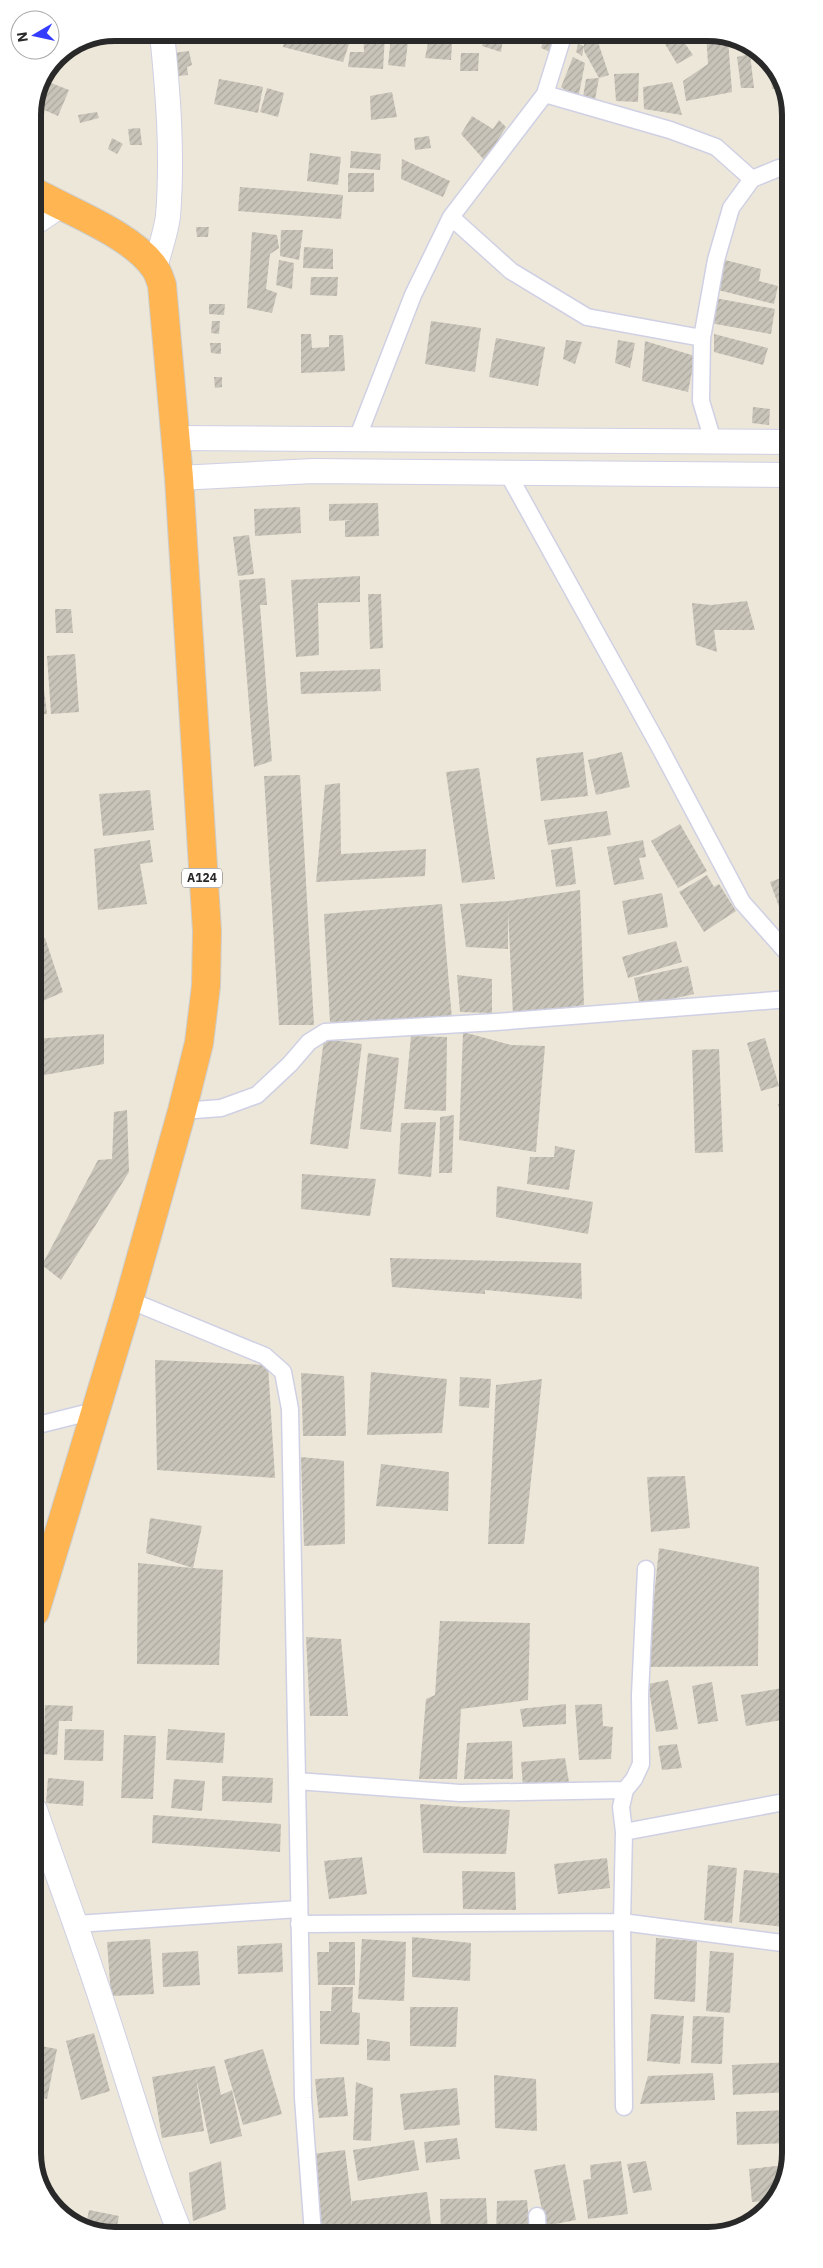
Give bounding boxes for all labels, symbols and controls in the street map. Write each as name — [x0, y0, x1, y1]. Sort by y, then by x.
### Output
north arrow — [10, 10, 60, 60]
text: N — [12, 31, 32, 43]
road number: A124 — [182, 868, 222, 888]

